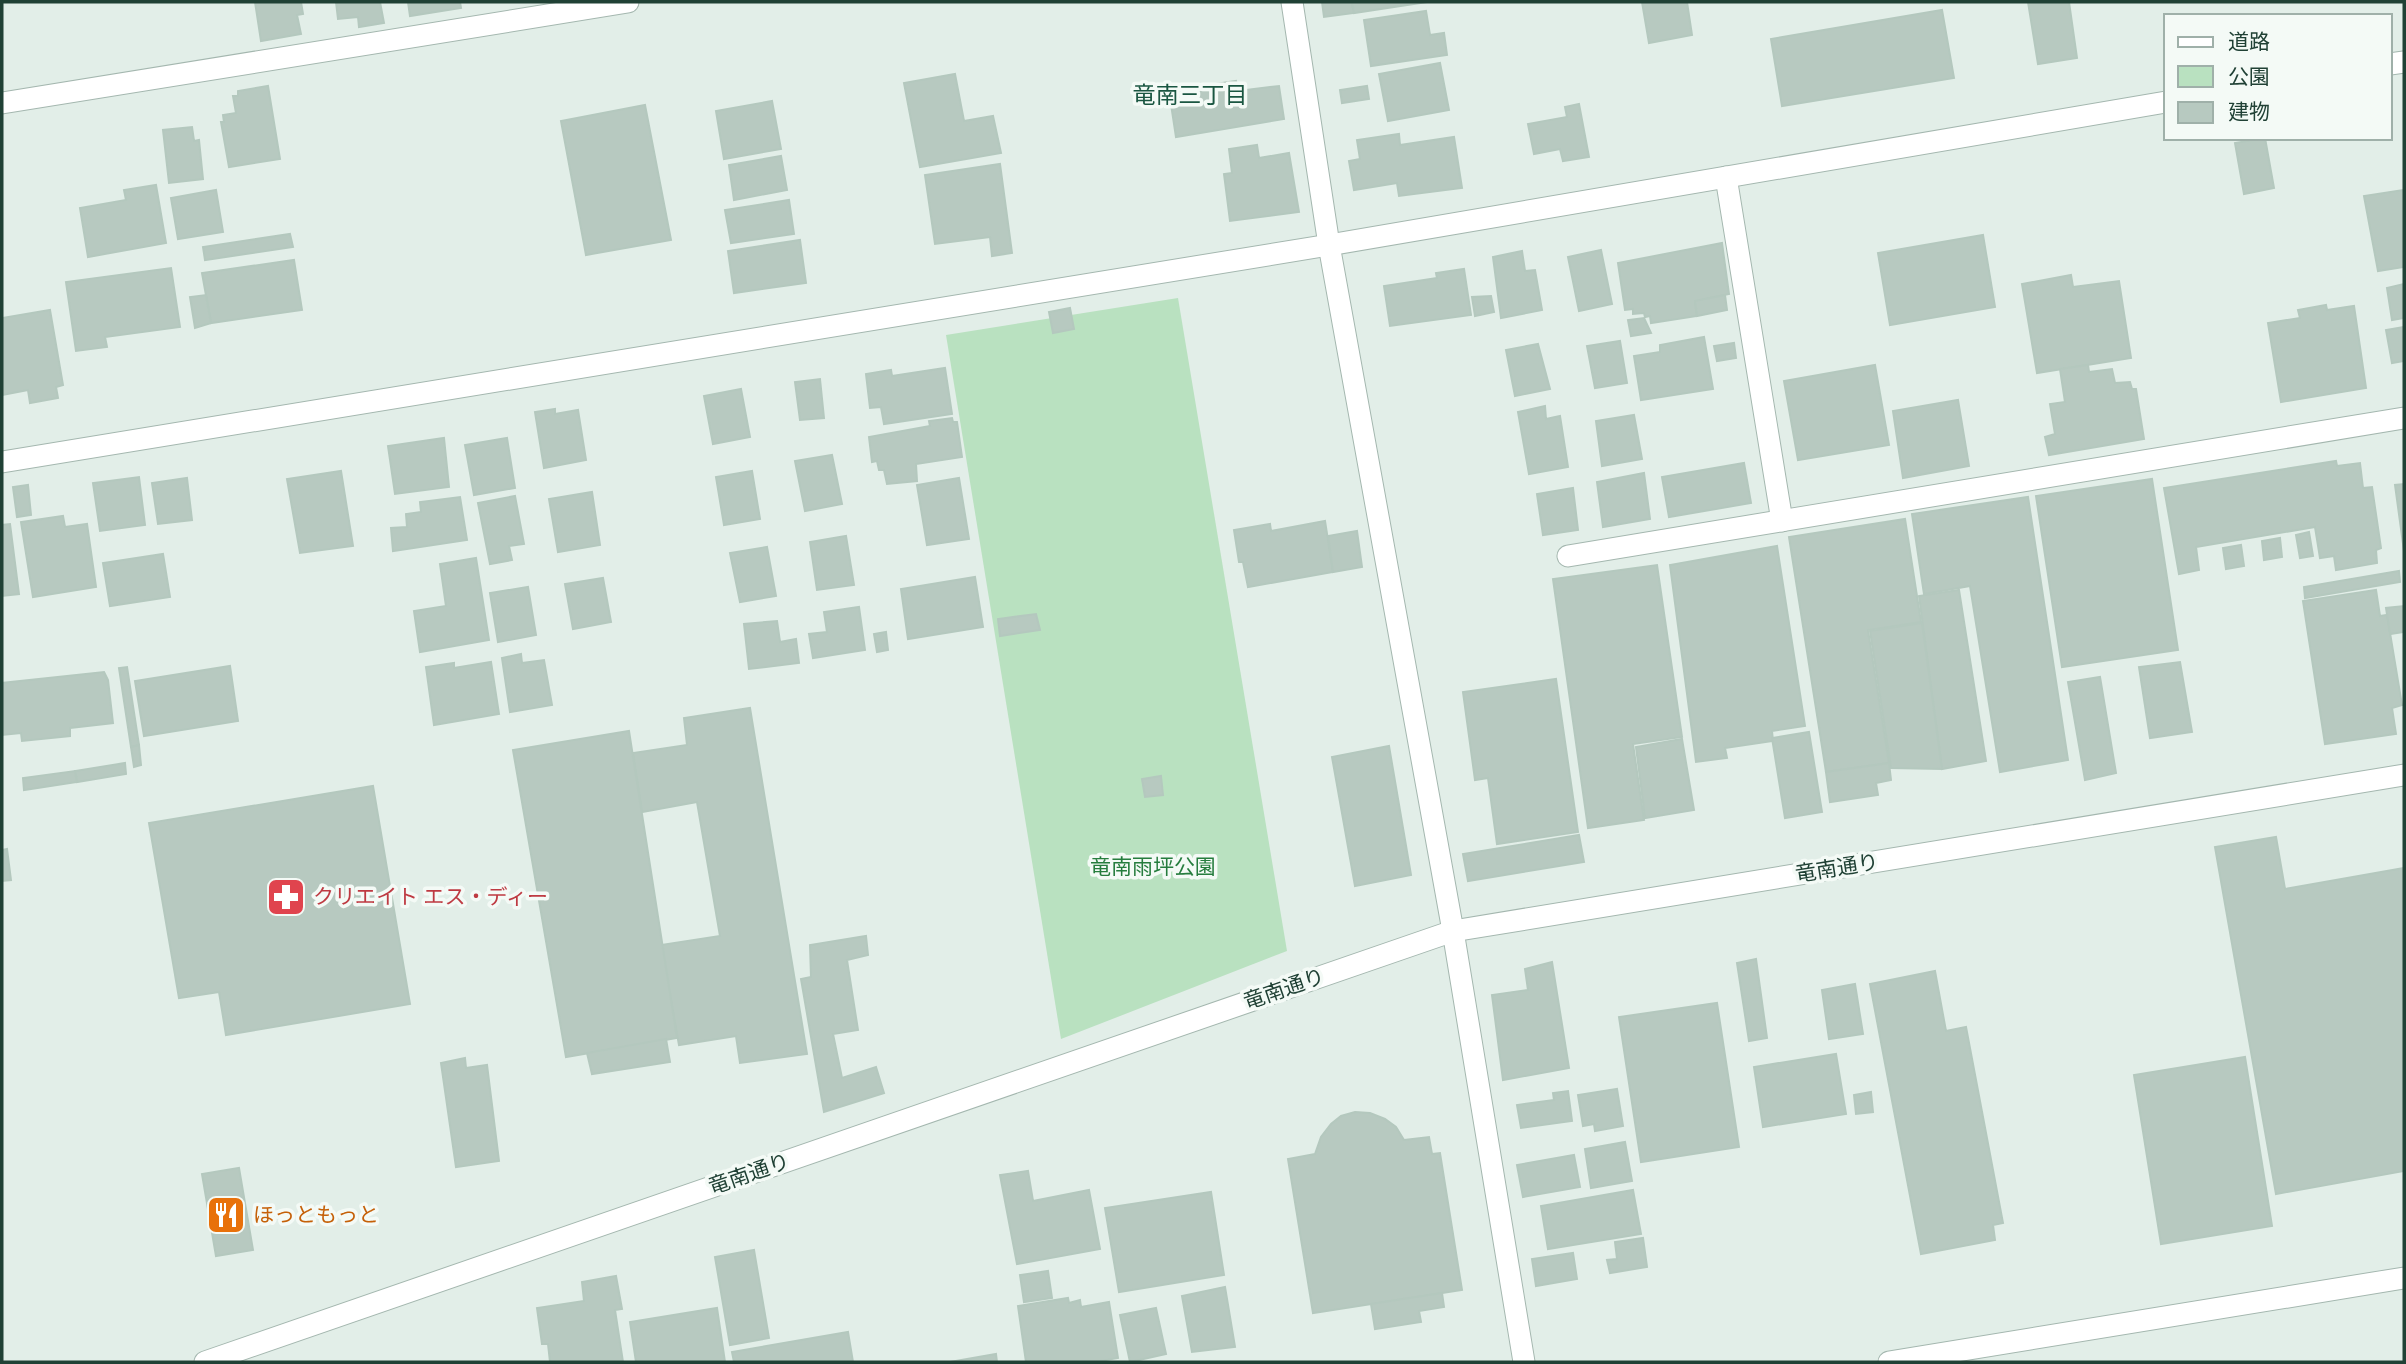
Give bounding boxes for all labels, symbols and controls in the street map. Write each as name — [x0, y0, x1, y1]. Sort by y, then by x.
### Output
legend — [2164, 14, 2392, 140]
text: 道路 — [2228, 28, 2270, 56]
text: 公園 — [2228, 63, 2270, 91]
district label: 竜南三丁目 — [1133, 80, 1248, 111]
text: 建物 — [2228, 98, 2270, 126]
street label: 竜南通り — [1793, 848, 1881, 888]
park label: 竜南雨坪公園 — [1090, 853, 1216, 881]
pharmacy icon: クリエイト エス・ディー — [265, 876, 307, 918]
place label: クリエイト エス・ディー — [313, 883, 548, 911]
street label: 竜南通り — [1240, 962, 1328, 1016]
street label: 竜南通り — [705, 1147, 793, 1201]
restaurant icon: ほっともっと — [205, 1194, 247, 1236]
place label: ほっともっと — [253, 1201, 379, 1229]

